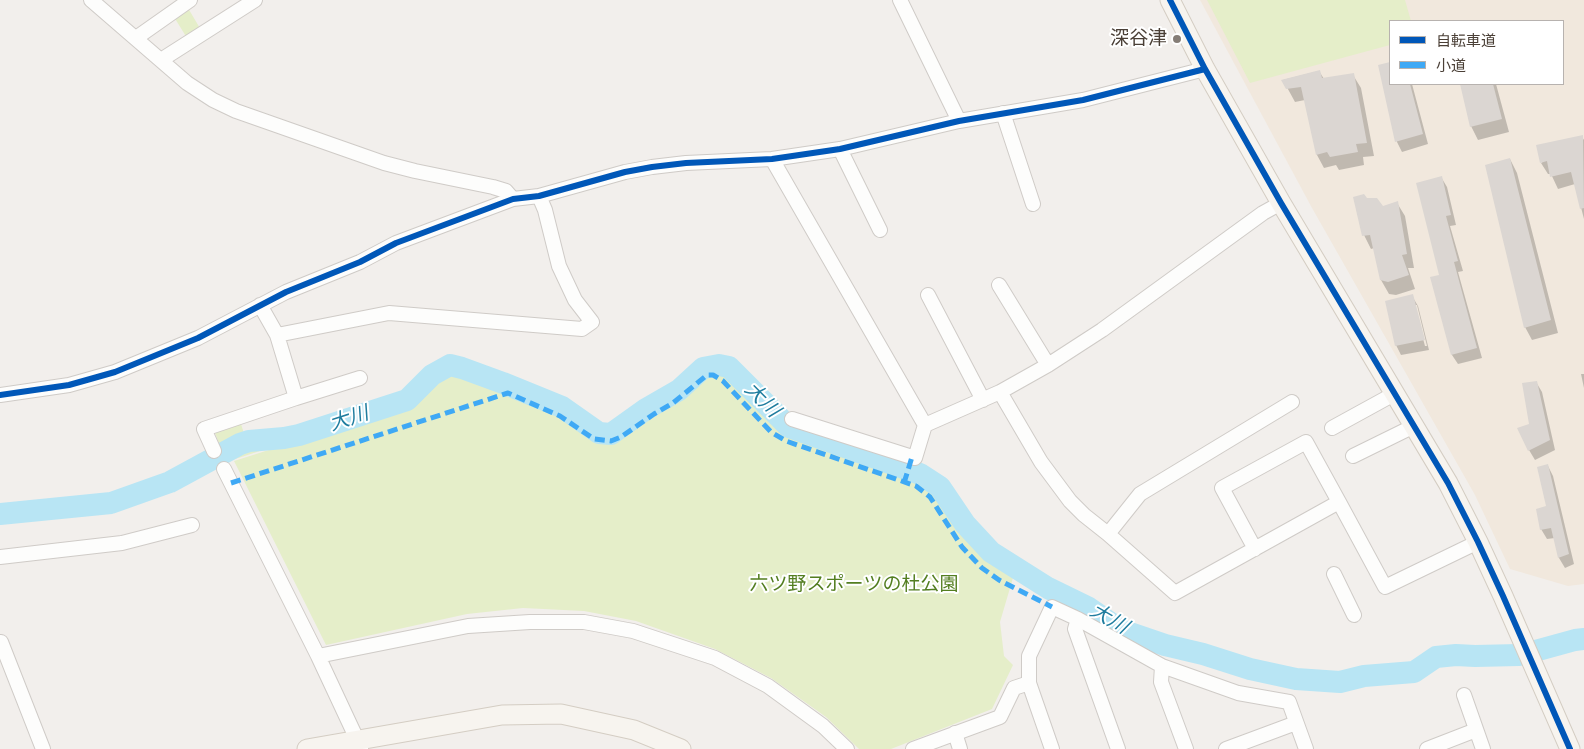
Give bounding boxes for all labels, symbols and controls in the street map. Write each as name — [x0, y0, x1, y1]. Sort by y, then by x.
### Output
legend — [1389, 20, 1564, 85]
place label: 深谷津 — [1110, 28, 1167, 50]
text: 自転車道 — [1436, 32, 1496, 50]
marker: 深谷津 — [1171, 33, 1183, 45]
text: 小道 — [1436, 57, 1466, 75]
water label: 大川 — [739, 377, 785, 423]
water label: 大川 — [326, 401, 372, 437]
park label: 六ツ野スポーツの杜公園 — [750, 574, 958, 596]
water label: 大川 — [1086, 599, 1132, 639]

